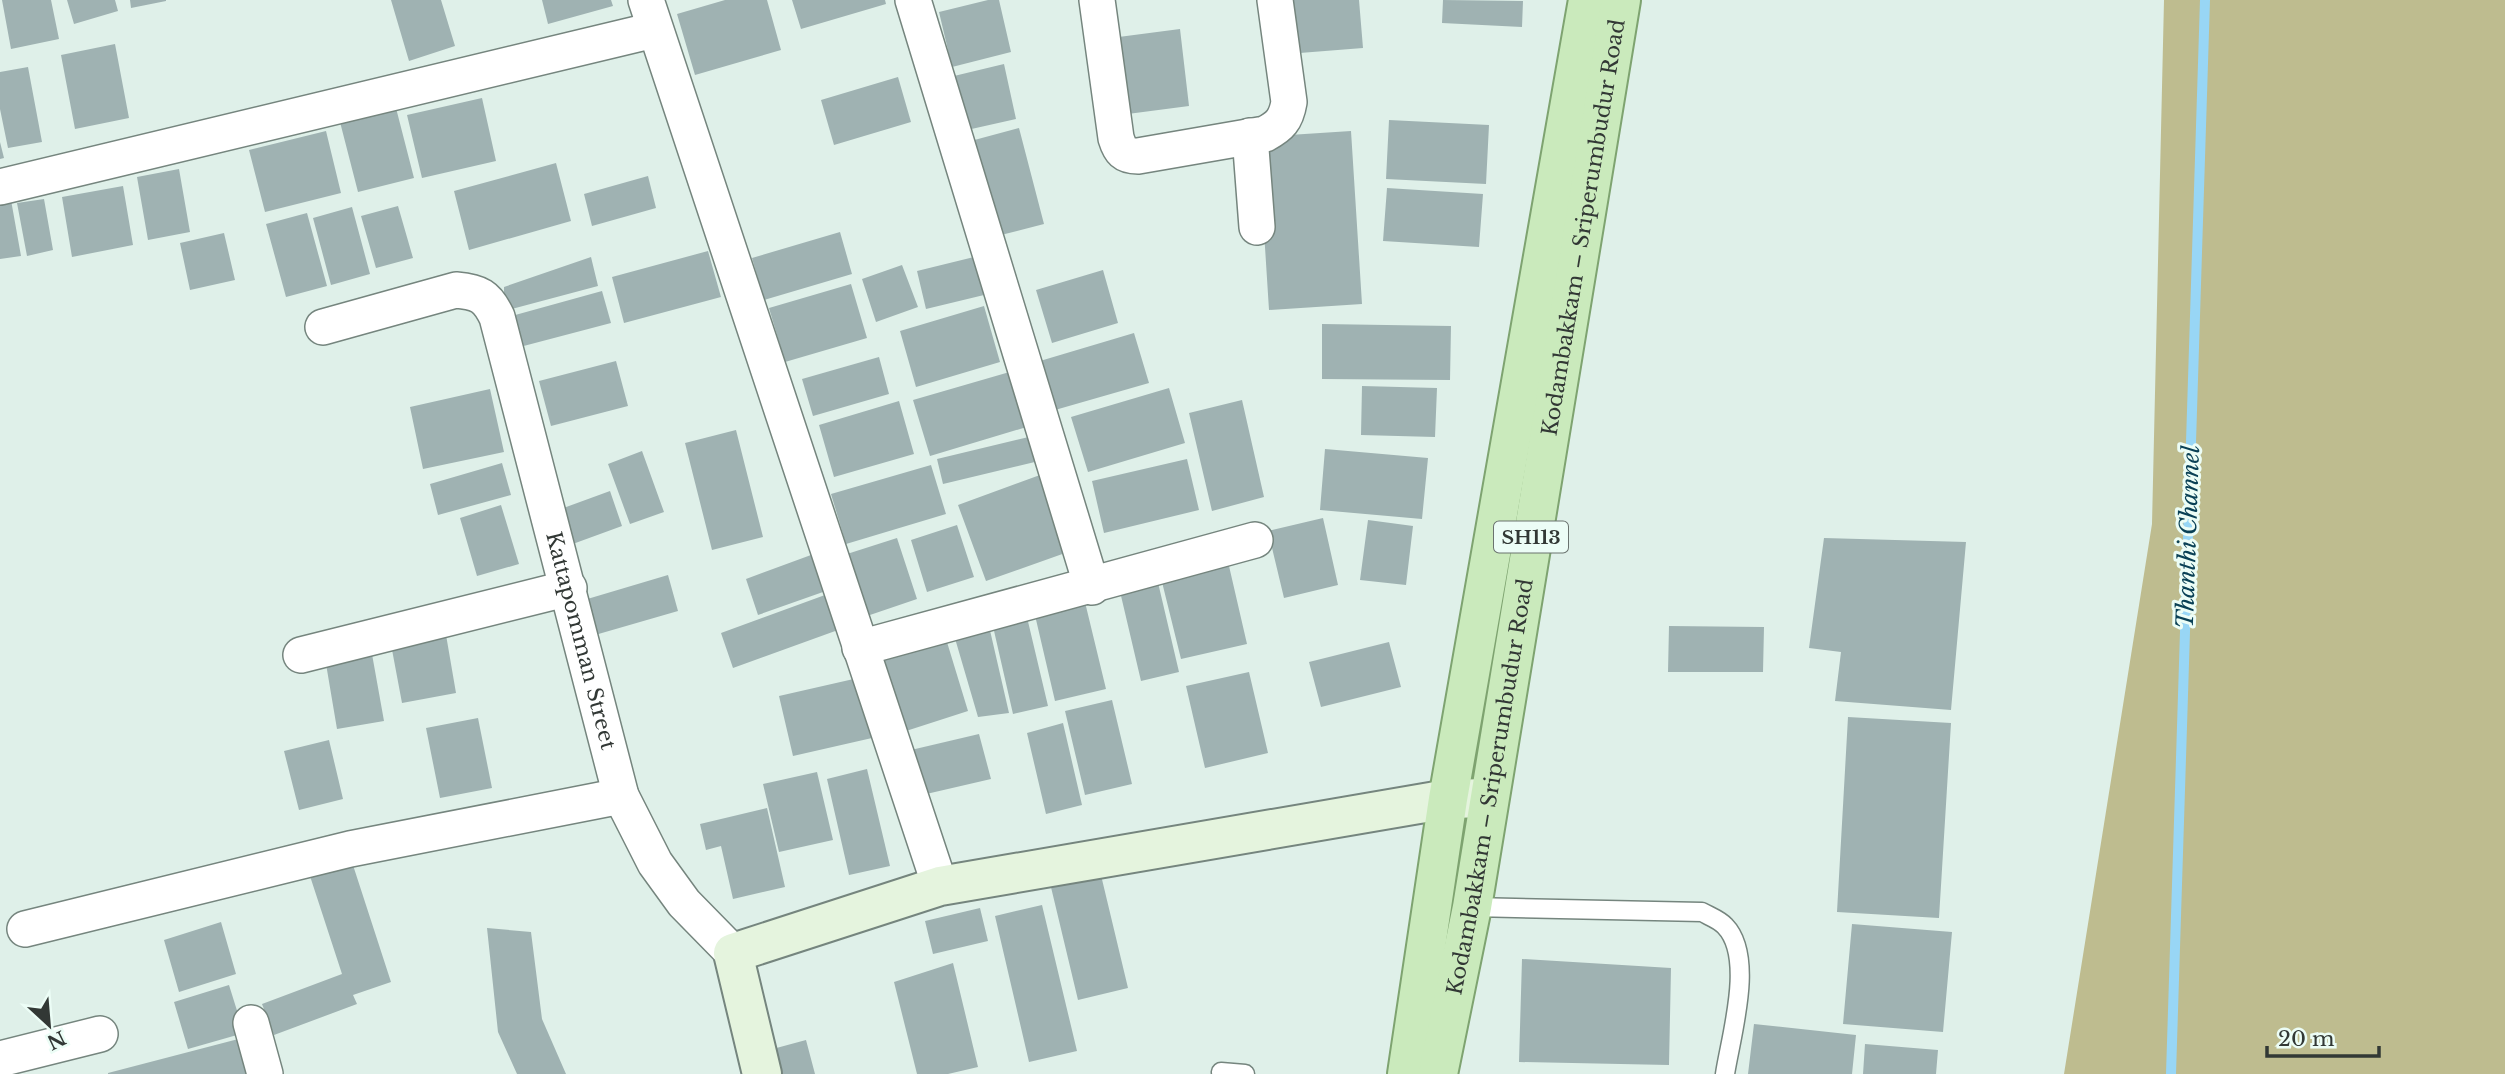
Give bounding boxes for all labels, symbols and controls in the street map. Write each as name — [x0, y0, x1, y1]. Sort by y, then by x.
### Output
street label: Kodambakkam – Sriperumbudur Road — [1537, 17, 1631, 438]
water label: Thanthi Channel — [2171, 444, 2205, 629]
road number: SH113 — [1494, 522, 1568, 552]
street label: Kattapomman Street — [540, 529, 621, 752]
street label: Kodambakkam – Sriperumbudur Road — [1441, 577, 1539, 997]
north arrow — [14, 990, 84, 1060]
scale bar — [2267, 1014, 2379, 1058]
text: N — [43, 1026, 69, 1054]
text: 20 m — [2278, 1026, 2335, 1052]

